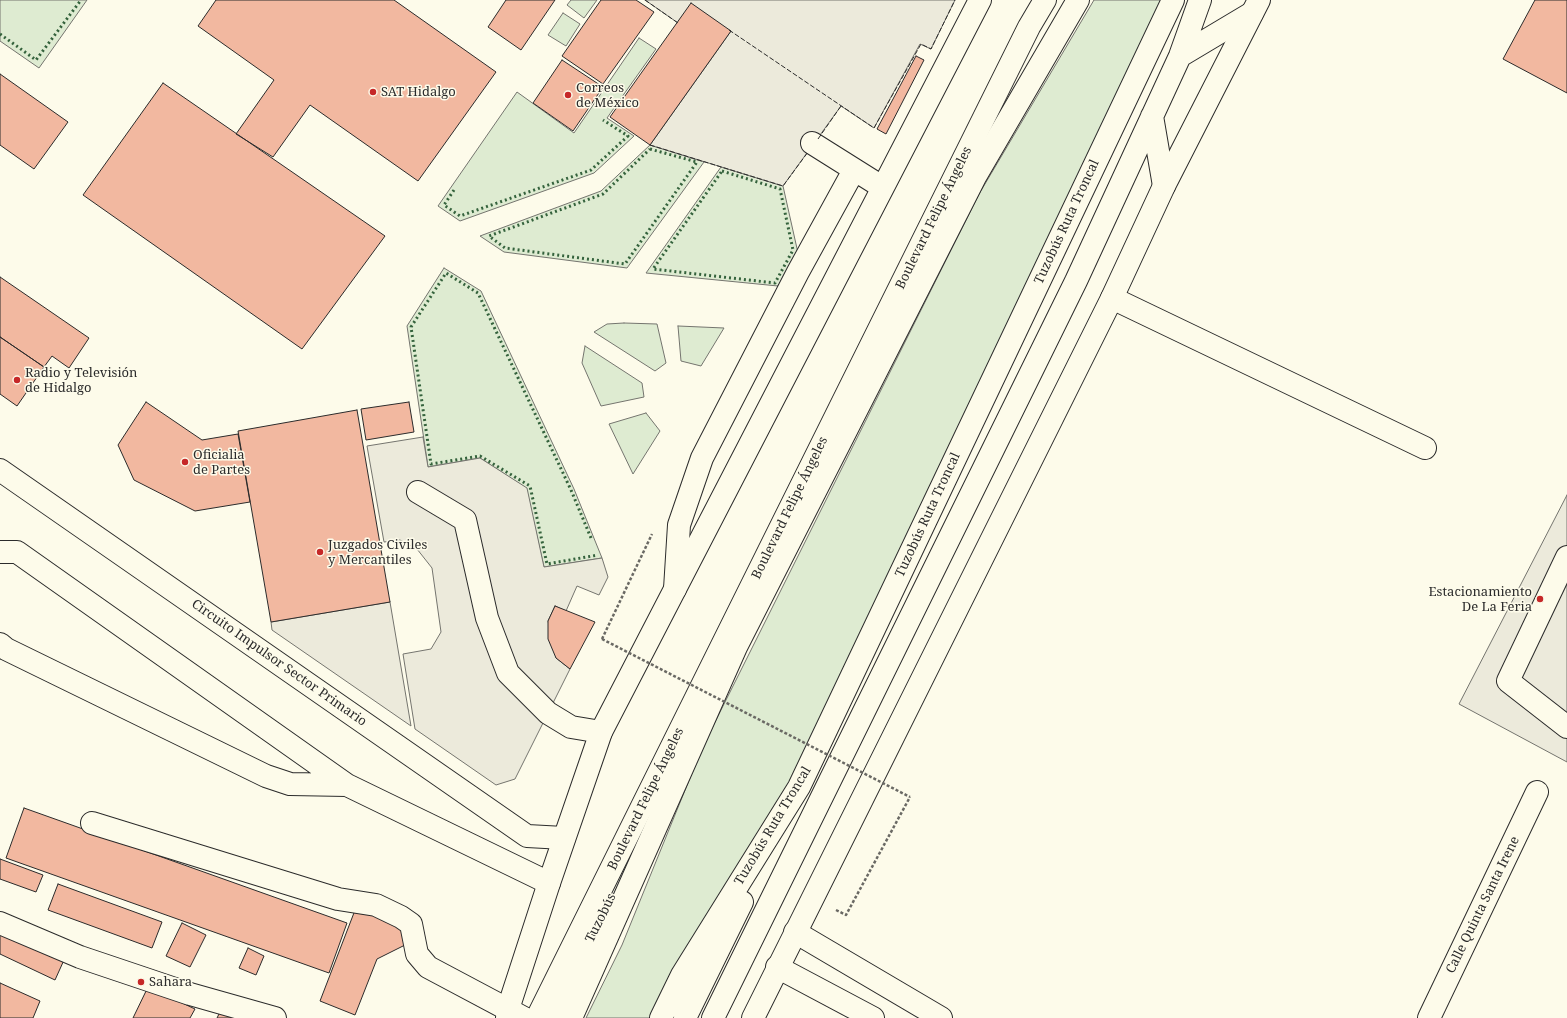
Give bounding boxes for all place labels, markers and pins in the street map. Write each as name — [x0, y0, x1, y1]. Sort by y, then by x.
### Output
place label: Correos de México — [576, 80, 639, 111]
place label: SAT Hidalgo — [381, 84, 456, 100]
marker: SAT Hidalgo — [368, 87, 378, 97]
marker: Correos de México — [563, 90, 573, 100]
place label: Radio y Televisión de Hidalgo — [25, 365, 137, 396]
marker: Radio y Televisión de Hidalgo — [12, 375, 22, 385]
place label: Oficialia de Partes — [193, 447, 250, 478]
marker: Oficialia de Partes — [180, 457, 190, 467]
place label: Juzgados Civiles y Mercantiles — [328, 537, 427, 568]
marker: Juzgados Civiles y Mercantiles — [315, 547, 325, 557]
place label: Estacionamiento De La Feria — [1429, 584, 1532, 615]
marker: Estacionamiento De La Feria — [1535, 594, 1545, 604]
place label: Sahara — [149, 974, 192, 990]
marker: Sahara — [136, 977, 146, 987]

